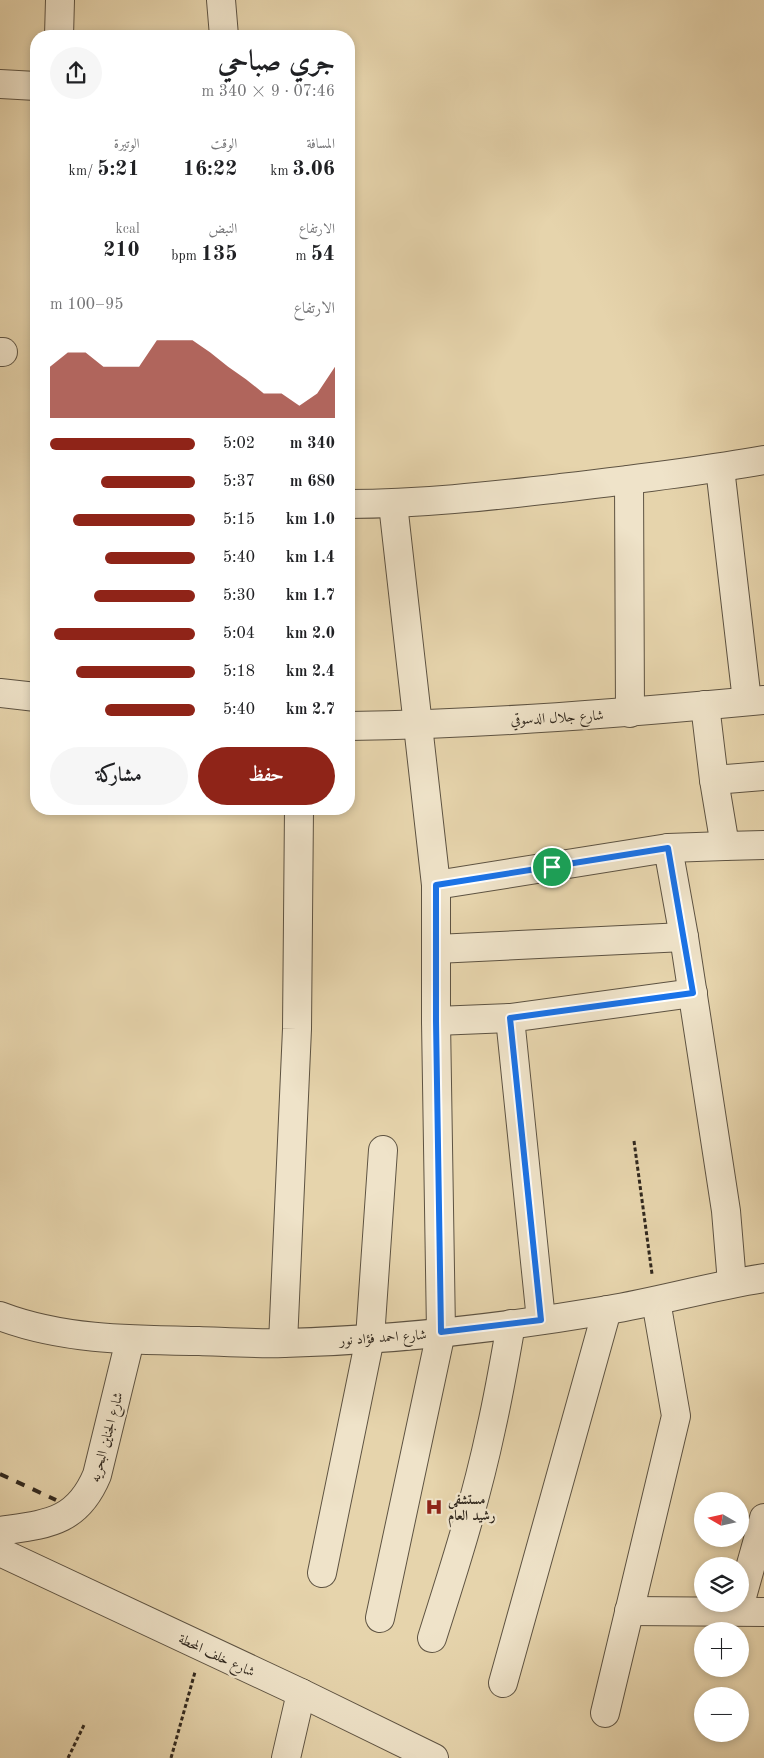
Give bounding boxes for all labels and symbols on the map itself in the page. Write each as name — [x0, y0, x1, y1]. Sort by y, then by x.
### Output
street label: شارع جلال الدسوقي — [510, 709, 604, 731]
pin — [531, 846, 573, 888]
street label: شارع احمد فؤاد نور — [337, 1328, 427, 1352]
street label: شارع الجناين البحريه — [88, 1391, 130, 1485]
north arrow — [694, 1492, 749, 1548]
place label: مستشفى رشيد العام — [447, 1493, 496, 1528]
hospital icon: مستشفى رشيد العام — [424, 1497, 444, 1517]
street label: شارع خلف المحطة — [175, 1632, 257, 1683]

